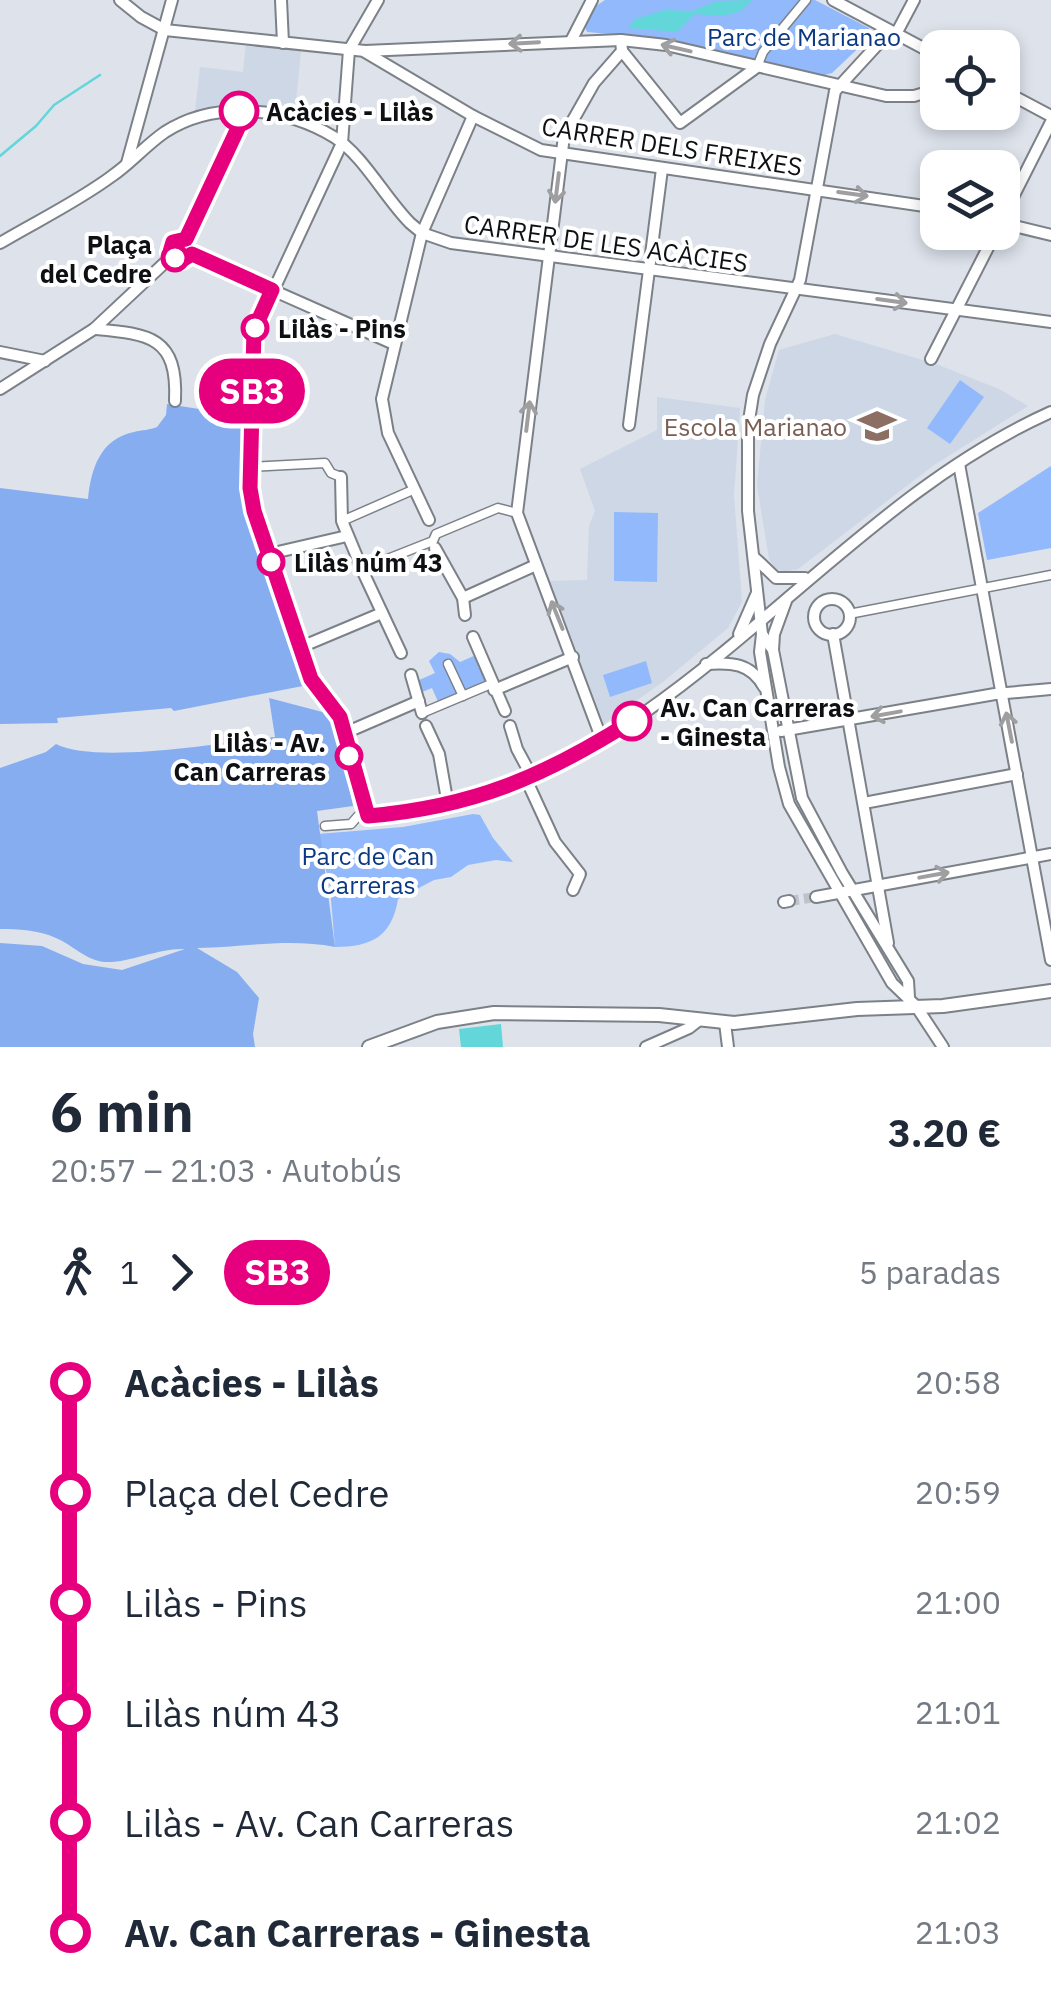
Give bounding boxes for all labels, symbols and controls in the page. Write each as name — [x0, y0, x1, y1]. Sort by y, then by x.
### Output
park label: Parc de Marianao — [707, 20, 901, 53]
map controls — [920, 30, 1020, 250]
button: locate — [920, 30, 1020, 130]
one-way arrow — [508, 34, 540, 53]
one-way arrow — [661, 38, 693, 56]
marker: Acàcies - Lilàs — [220, 92, 258, 130]
place label: Acàcies - Lilàs — [266, 95, 434, 128]
street label: CARRER DELS FREIXES — [539, 109, 805, 183]
button: layers — [920, 150, 1020, 250]
one-way arrow — [547, 171, 566, 204]
one-way arrow — [836, 185, 869, 203]
street label: CARRER DE LES ACÀCIES — [462, 207, 750, 279]
place label: Plaça del Cedre — [40, 228, 152, 290]
marker: Plaça del Cedre — [162, 245, 188, 271]
one-way arrow — [875, 293, 908, 311]
place label: Lilàs - Pins — [278, 312, 406, 345]
marker: Lilàs - Pins — [242, 315, 268, 341]
line badge: SB3 — [194, 358, 310, 424]
text: SB3 — [219, 368, 285, 414]
one-way arrow — [519, 400, 537, 432]
school or university icon: Escola Marianao — [856, 405, 898, 447]
place label: Escola Marianao — [664, 410, 847, 443]
place label: Lilàs núm 43 — [294, 546, 443, 579]
marker: Lilàs núm 43 — [258, 549, 284, 575]
one-way arrow — [546, 600, 564, 631]
place label: Av. Can Carreras - Ginesta — [660, 691, 855, 753]
marker: Av. Can Carreras - Ginesta — [613, 702, 651, 740]
one-way arrow — [870, 705, 902, 724]
one-way arrow — [999, 711, 1018, 744]
place label: Lilàs - Av. Can Carreras — [173, 726, 326, 788]
marker: Lilàs - Av. Can Carreras — [336, 743, 362, 769]
park label: Parc de Can Carreras — [302, 839, 434, 901]
one-way arrow — [917, 865, 949, 884]
text: 6 min — [50, 1076, 194, 1147]
text: 3.20 € — [888, 1108, 1001, 1157]
text: 20:57 – 21:03 · Autobús — [50, 1149, 402, 1191]
icon: walk — [50, 1245, 105, 1300]
icon: forward — [154, 1245, 209, 1300]
text: SB3 — [244, 1249, 310, 1295]
text: 1 — [120, 1251, 139, 1293]
text: 5 paradas — [859, 1251, 1001, 1293]
text: Acàcies - Lilàs — [124, 1358, 379, 1407]
text: 20:58 — [915, 1361, 1001, 1403]
text: Plaça del Cedre — [124, 1468, 389, 1517]
text: 20:59 — [915, 1471, 1001, 1513]
text: Lilàs - Pins — [124, 1578, 307, 1627]
text: 21:00 — [915, 1581, 1001, 1623]
text: Lilàs núm 43 — [124, 1688, 342, 1737]
text: 21:01 — [915, 1691, 1001, 1733]
text: Lilàs - Av. Can Carreras — [124, 1798, 514, 1847]
text: 21:02 — [915, 1801, 1001, 1843]
text: Av. Can Carreras - Ginesta — [124, 1908, 591, 1957]
text: 21:03 — [915, 1911, 1001, 1953]

